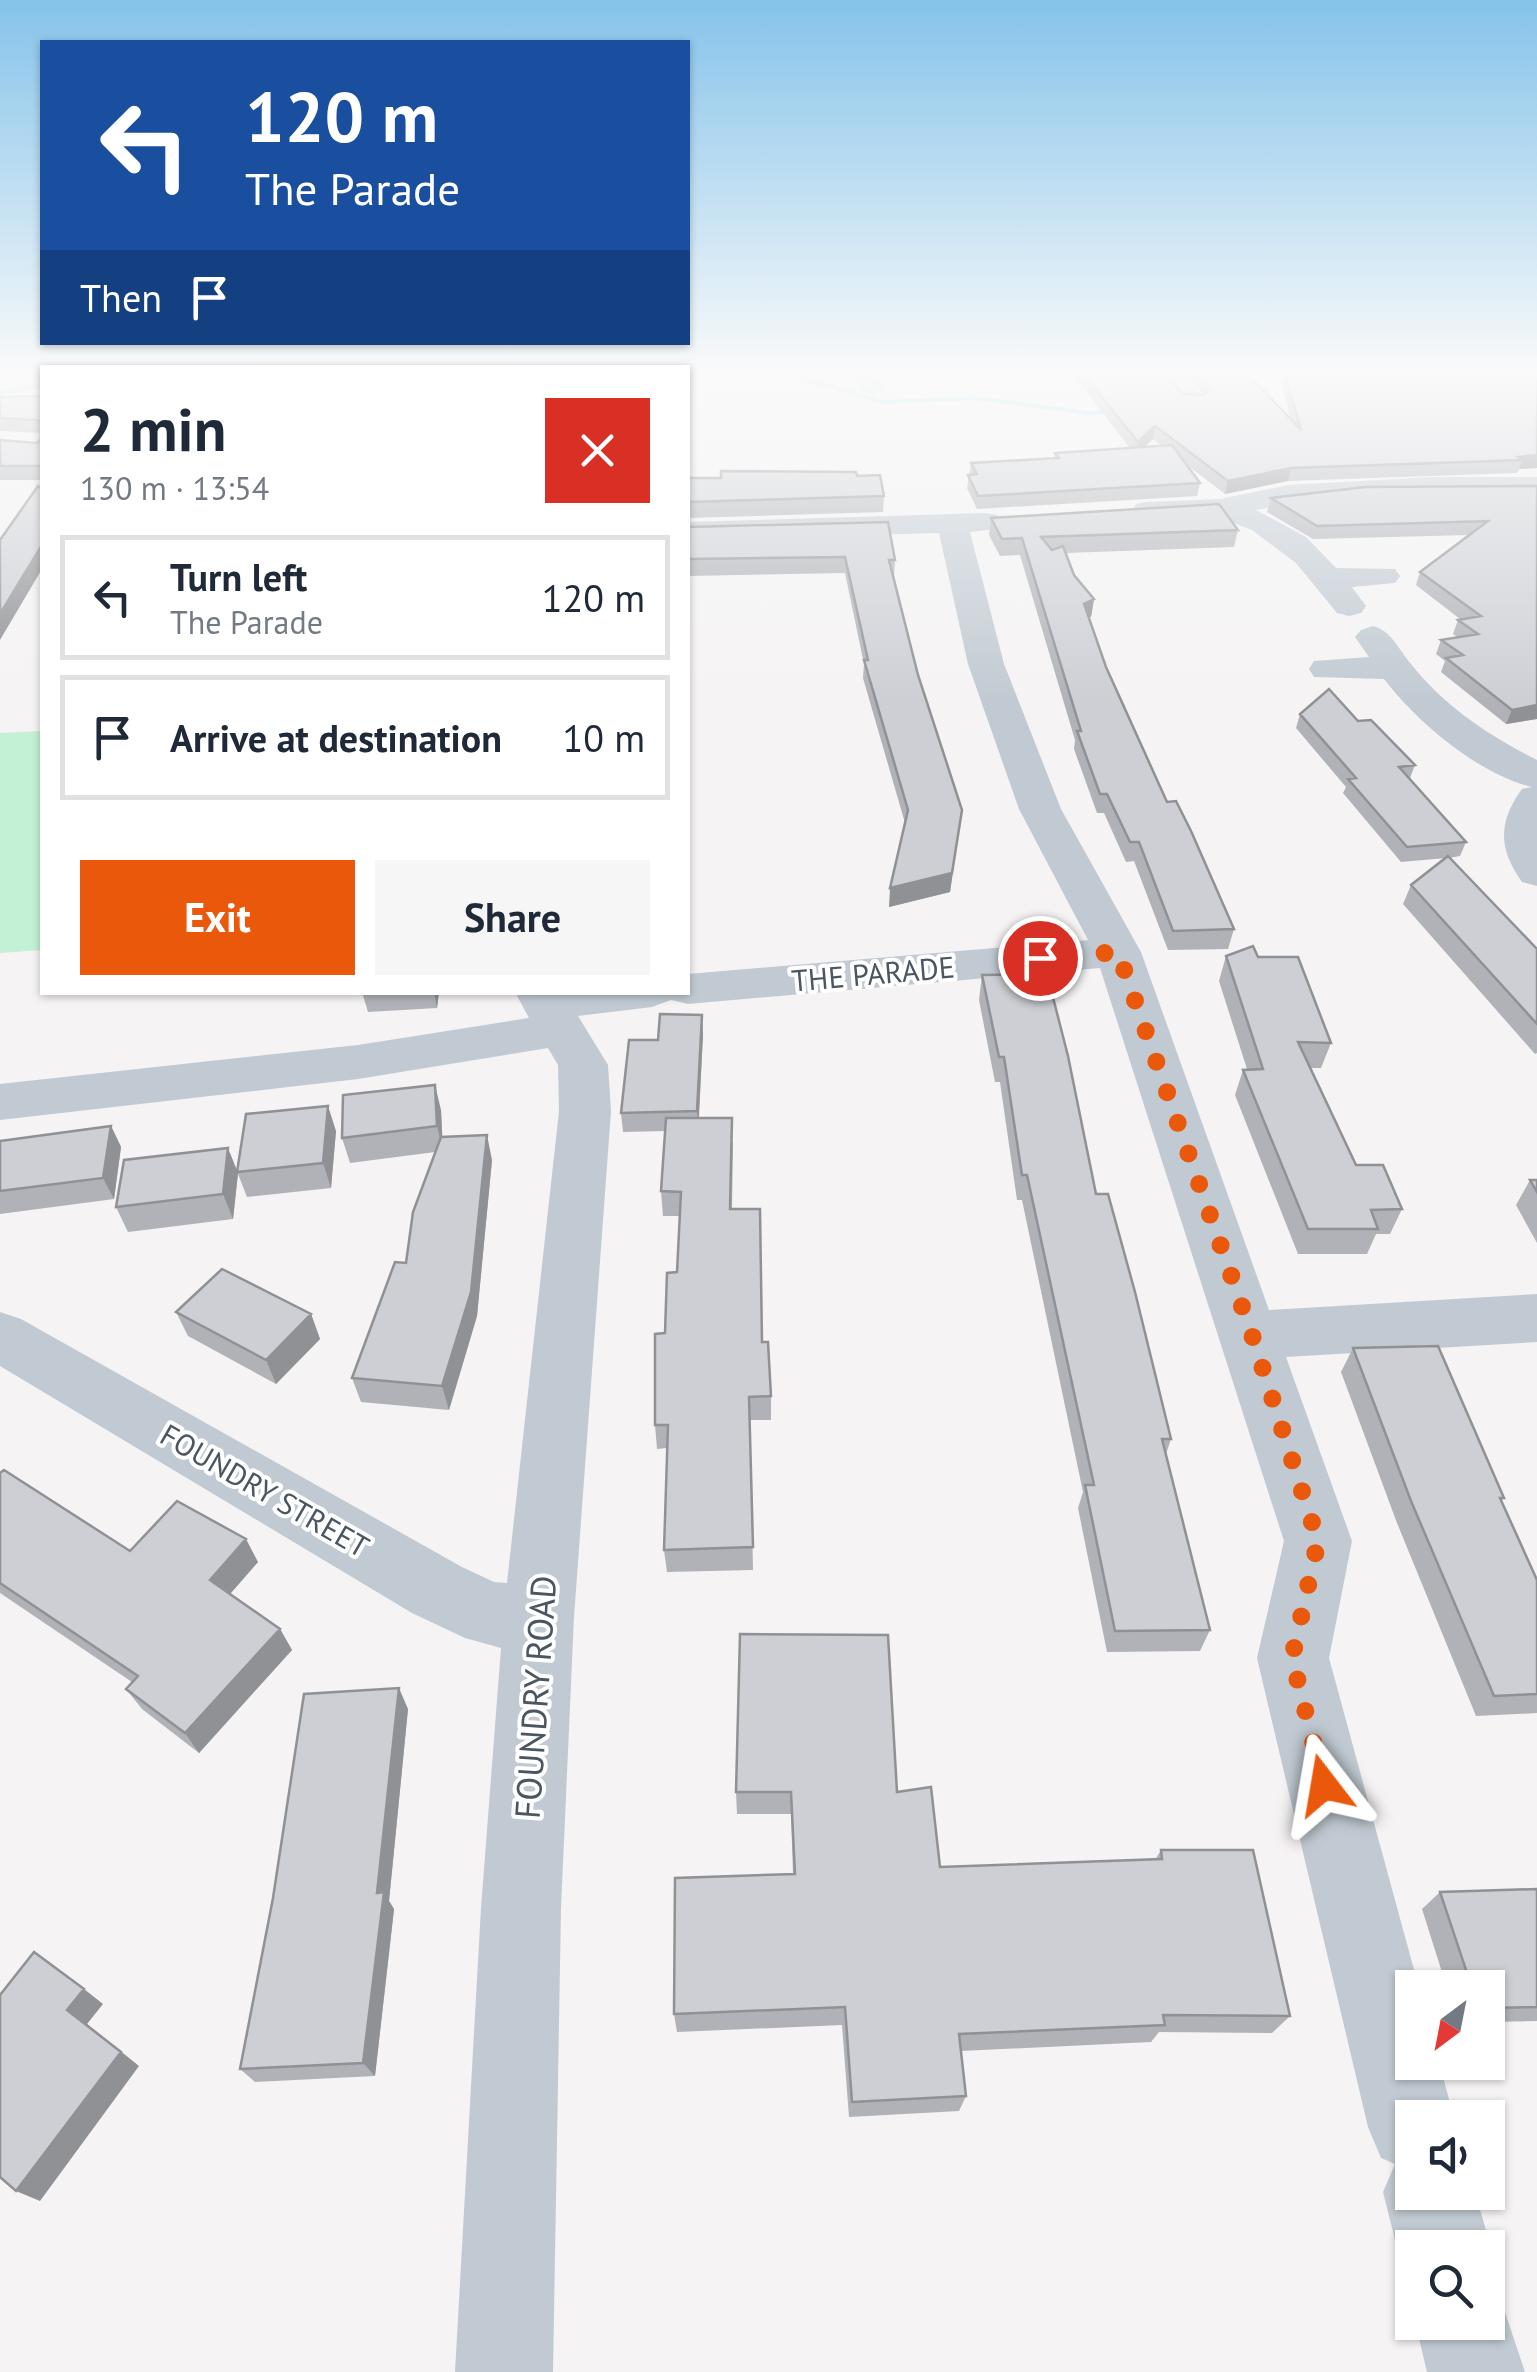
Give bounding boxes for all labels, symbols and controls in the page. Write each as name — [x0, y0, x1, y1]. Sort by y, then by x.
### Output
text: 120 m — [245, 71, 438, 161]
icon: left — [80, 80, 210, 210]
text: The Parade — [245, 159, 460, 217]
icon: arrive — [182, 270, 237, 325]
text: Then — [80, 273, 162, 322]
text: 2 min — [80, 390, 226, 468]
button: close — [545, 398, 650, 503]
text: 130 m · 13:54 — [80, 467, 269, 509]
text: Turn left — [170, 552, 307, 601]
icon: left — [85, 570, 140, 625]
text: 120 m — [542, 573, 645, 622]
text: The Parade — [170, 601, 323, 643]
icon: arrive — [85, 710, 140, 765]
text: Arrive at destination — [170, 713, 502, 762]
text: 10 m — [563, 713, 645, 762]
button: Exit — [80, 860, 355, 975]
button: Share — [375, 860, 650, 975]
pin — [998, 916, 1083, 1001]
icon: arrive — [1013, 931, 1068, 986]
street label: THE PARADE — [790, 946, 956, 1000]
street label: FOUNDRY STREET — [154, 1414, 377, 1566]
street label: FOUNDRY ROAD — [504, 1574, 566, 1820]
position arrow — [1272, 1733, 1376, 1837]
north arrow — [1395, 1970, 1505, 2080]
map controls — [1395, 1970, 1505, 2340]
button: sound — [1395, 2100, 1505, 2210]
button: search — [1395, 2230, 1505, 2340]

